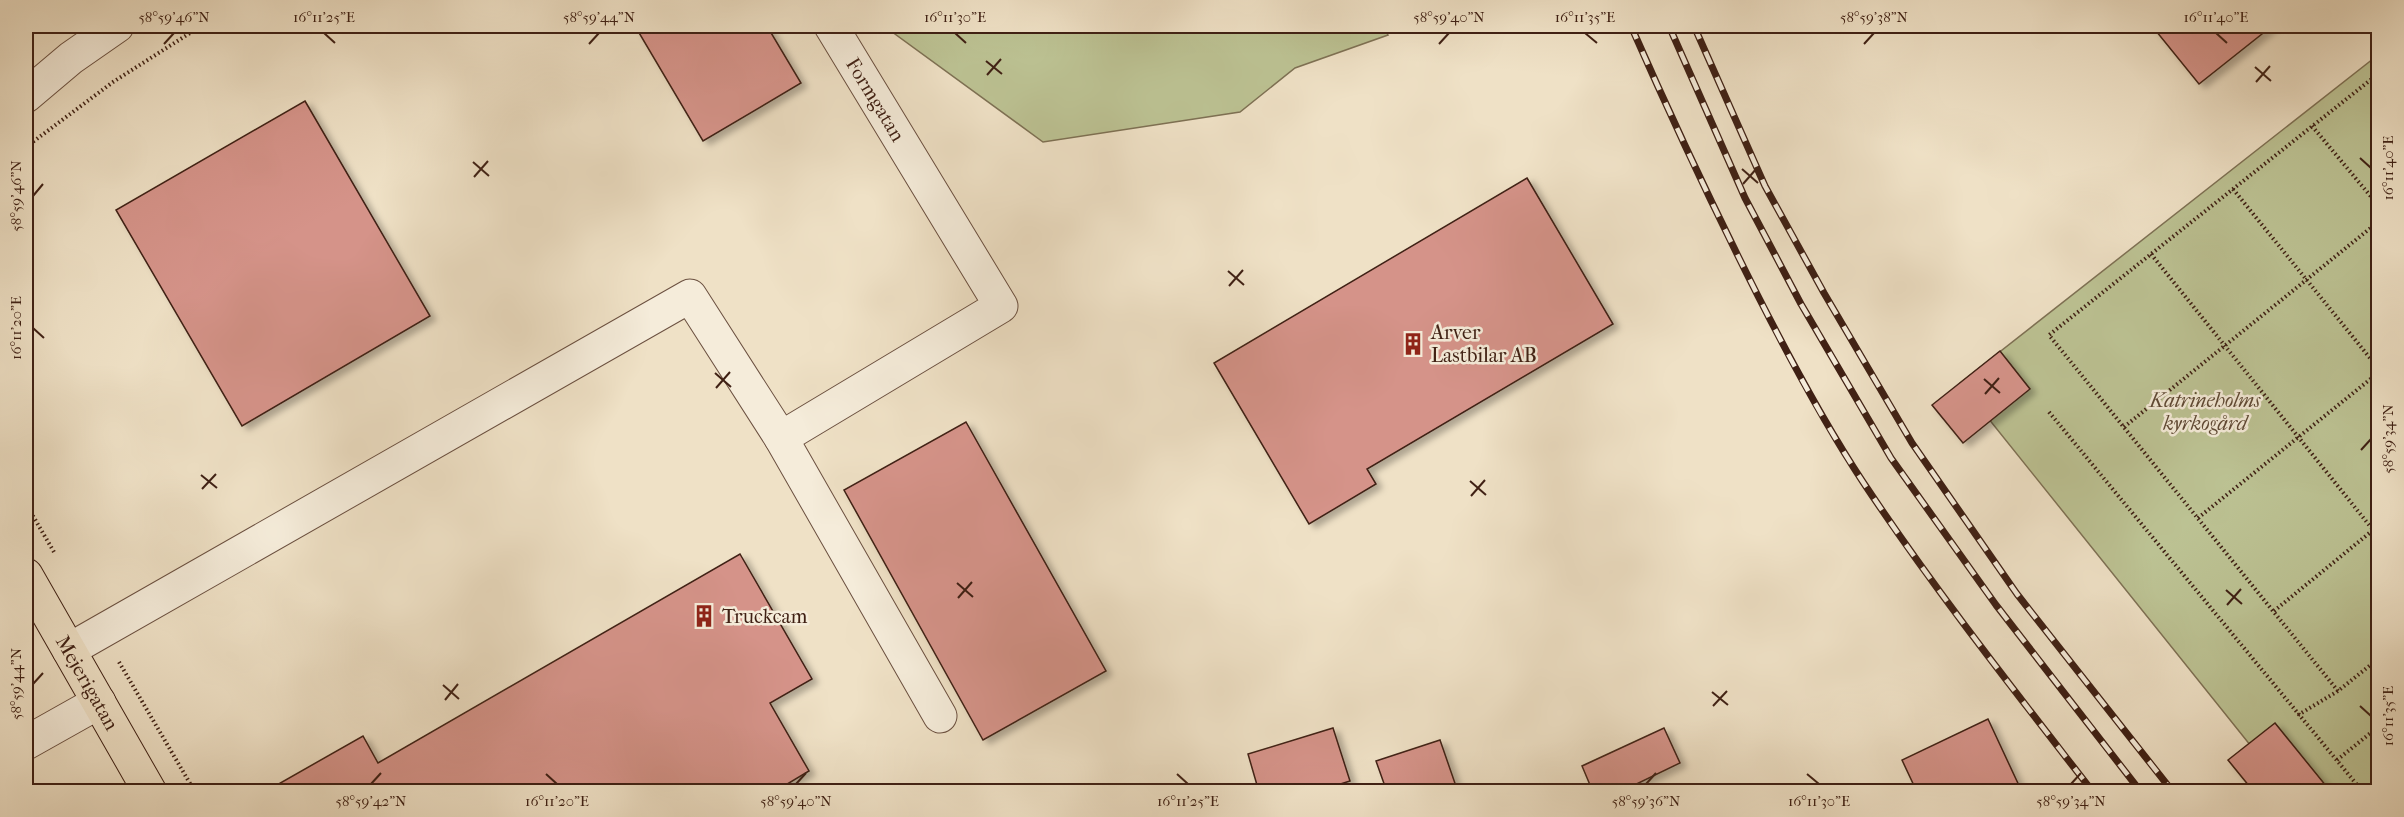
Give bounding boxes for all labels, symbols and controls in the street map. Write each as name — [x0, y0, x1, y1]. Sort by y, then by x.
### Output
text: 58°59'46"N — [138, 8, 210, 26]
text: 16°11'25"E — [293, 8, 355, 26]
text: 58°59'44"N — [563, 8, 636, 26]
text: 16°11'30"E — [924, 8, 986, 26]
text: 58°59'40"N — [1413, 8, 1485, 26]
text: 16°11'35"E — [1555, 8, 1615, 26]
text: 58°59'38"N — [1840, 8, 1909, 26]
text: 16°11'40"E — [2184, 8, 2248, 26]
street label: Formgatan — [841, 53, 910, 146]
text: 16°11'40"E — [2379, 136, 2397, 200]
text: 58°59'46"N — [7, 160, 25, 232]
text: 16°11'20"E — [7, 296, 25, 360]
place label: Arver Lastbilar AB — [1430, 321, 1537, 367]
building icon: Arver Lastbilar AB — [1400, 331, 1426, 357]
park label: Katrineholms kyrkogård — [2148, 389, 2261, 435]
text: 58°59'34"N — [2379, 404, 2397, 474]
building icon: Truckcam — [691, 603, 717, 629]
place label: Truckcam — [722, 605, 808, 628]
street label: Mejerigatan — [51, 631, 124, 734]
text: 58°59'44"N — [7, 647, 25, 720]
text: 16°11'35"E — [2379, 686, 2397, 746]
text: 58°59'42"N — [336, 792, 407, 810]
text: 16°11'20"E — [525, 792, 589, 810]
text: 58°59'40"N — [760, 792, 832, 810]
text: 16°11'25"E — [1157, 792, 1219, 810]
text: 58°59'36"N — [1612, 792, 1681, 810]
text: 16°11'30"E — [1788, 792, 1850, 810]
text: 58°59'34"N — [2036, 792, 2106, 810]

